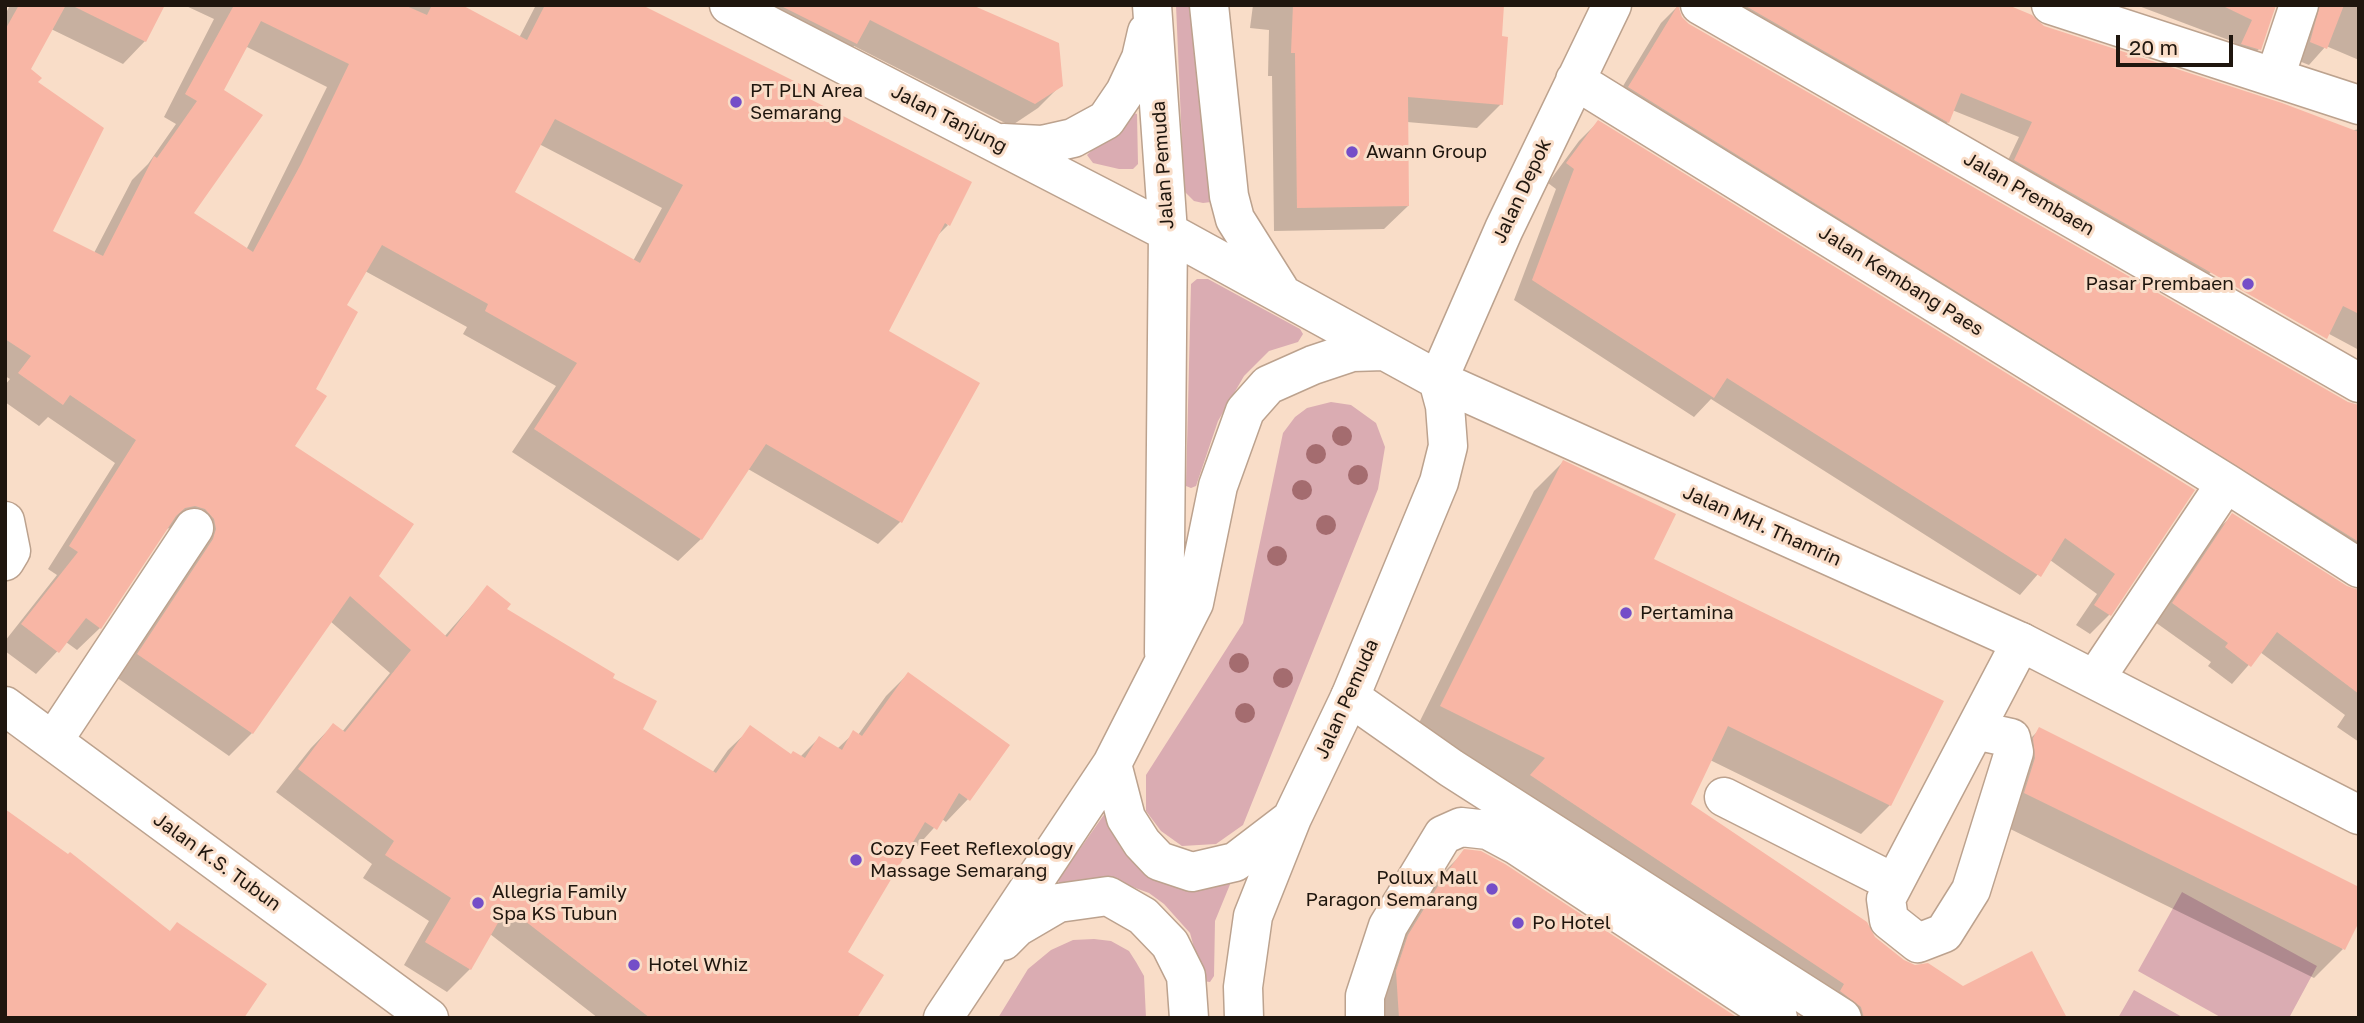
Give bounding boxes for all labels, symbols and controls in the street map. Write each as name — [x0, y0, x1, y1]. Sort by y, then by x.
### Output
scale bar — [2119, 21, 2236, 65]
text: 20 m — [2129, 34, 2178, 60]
place label: PT PLN Area Semarang — [750, 80, 863, 124]
street label: Jalan Tanjung — [887, 80, 1011, 158]
marker: PT PLN Area Semarang — [728, 94, 744, 110]
street label: Jalan Pemuda — [1147, 100, 1179, 230]
street label: Jalan Depok — [1488, 135, 1556, 247]
place label: Awann Group — [1366, 141, 1487, 163]
marker: Awann Group — [1344, 144, 1360, 160]
street label: Jalan Prembaen — [1960, 147, 2098, 241]
street label: Jalan Kembang Paes — [1815, 221, 1987, 341]
place label: Pasar Prembaen — [2085, 273, 2234, 295]
marker: Pasar Prembaen — [2240, 276, 2256, 292]
street label: Jalan MH. Thamrin — [1679, 481, 1845, 571]
place label: Pertamina — [1640, 602, 1734, 624]
marker: Pertamina — [1618, 605, 1634, 621]
street label: Jalan Pemuda — [1310, 636, 1384, 762]
street label: Jalan K.S. Tubun — [149, 808, 285, 916]
place label: Cozy Feet Reflexology Massage Semarang — [870, 838, 1073, 882]
marker: Cozy Feet Reflexology Massage Semarang — [848, 852, 864, 868]
place label: Pollux Mall Paragon Semarang — [1305, 867, 1478, 911]
place label: Allegria Family Spa KS Tubun — [492, 881, 627, 925]
marker: Pollux Mall Paragon Semarang — [1484, 881, 1500, 897]
marker: Allegria Family Spa KS Tubun — [470, 895, 486, 911]
place label: Po Hotel — [1532, 912, 1611, 934]
marker: Po Hotel — [1510, 915, 1526, 931]
place label: Hotel Whiz — [648, 954, 748, 976]
marker: Hotel Whiz — [626, 957, 642, 973]

